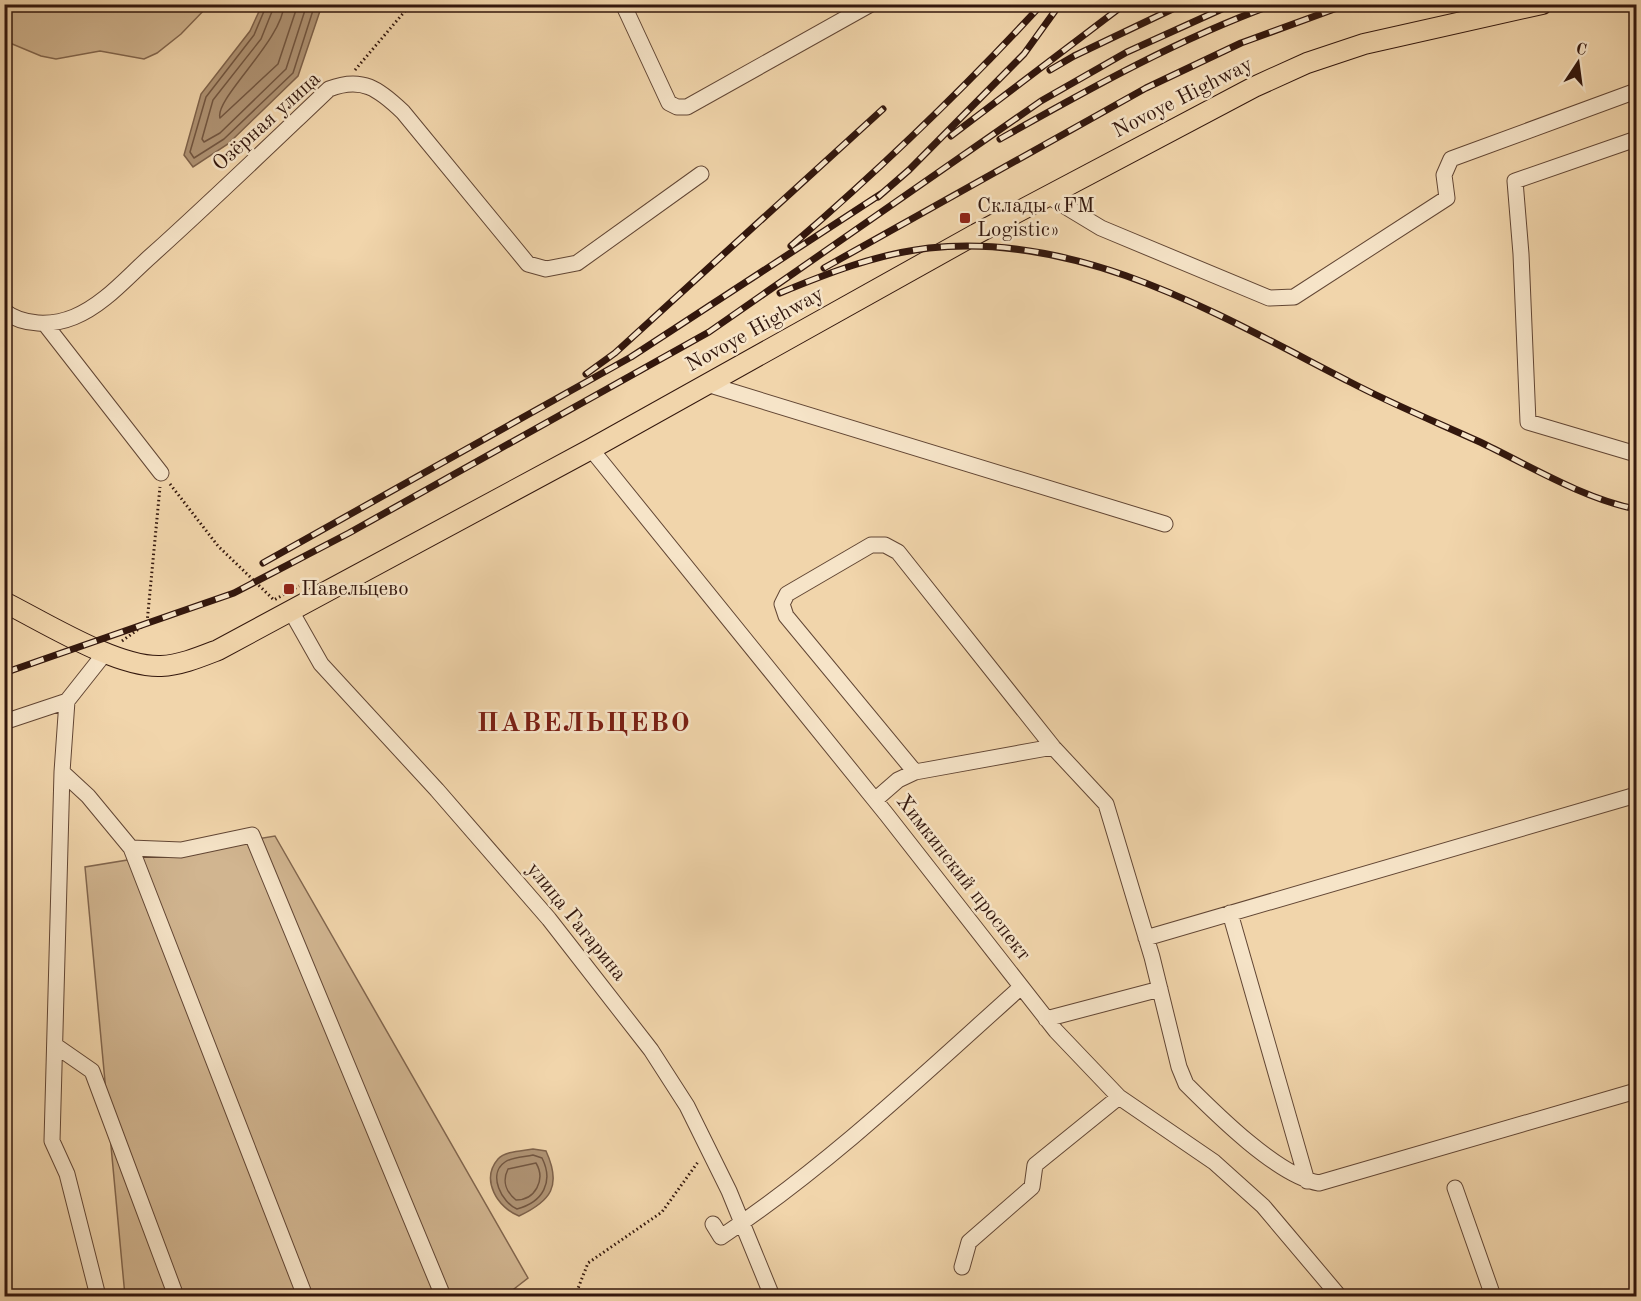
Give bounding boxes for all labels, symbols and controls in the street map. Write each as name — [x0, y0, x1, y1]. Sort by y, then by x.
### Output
north arrow — [1548, 33, 1608, 93]
text: С — [1574, 41, 1588, 59]
street label: Novoye Highway — [1110, 54, 1256, 142]
street label: Озёрная улица — [209, 68, 325, 176]
place label: Склады «FM Logistic» — [977, 196, 1094, 241]
marker: Склады «FM Logistic» — [958, 211, 972, 225]
street label: Novoye Highway — [683, 284, 827, 376]
place label: Павельцево — [301, 579, 409, 600]
marker: Павельцево — [282, 582, 296, 596]
district label: ПАВЕЛЬЦЕВО — [477, 710, 691, 737]
street label: Химкинский проспект — [892, 791, 1034, 965]
street label: улица Гагарина — [522, 859, 630, 985]

